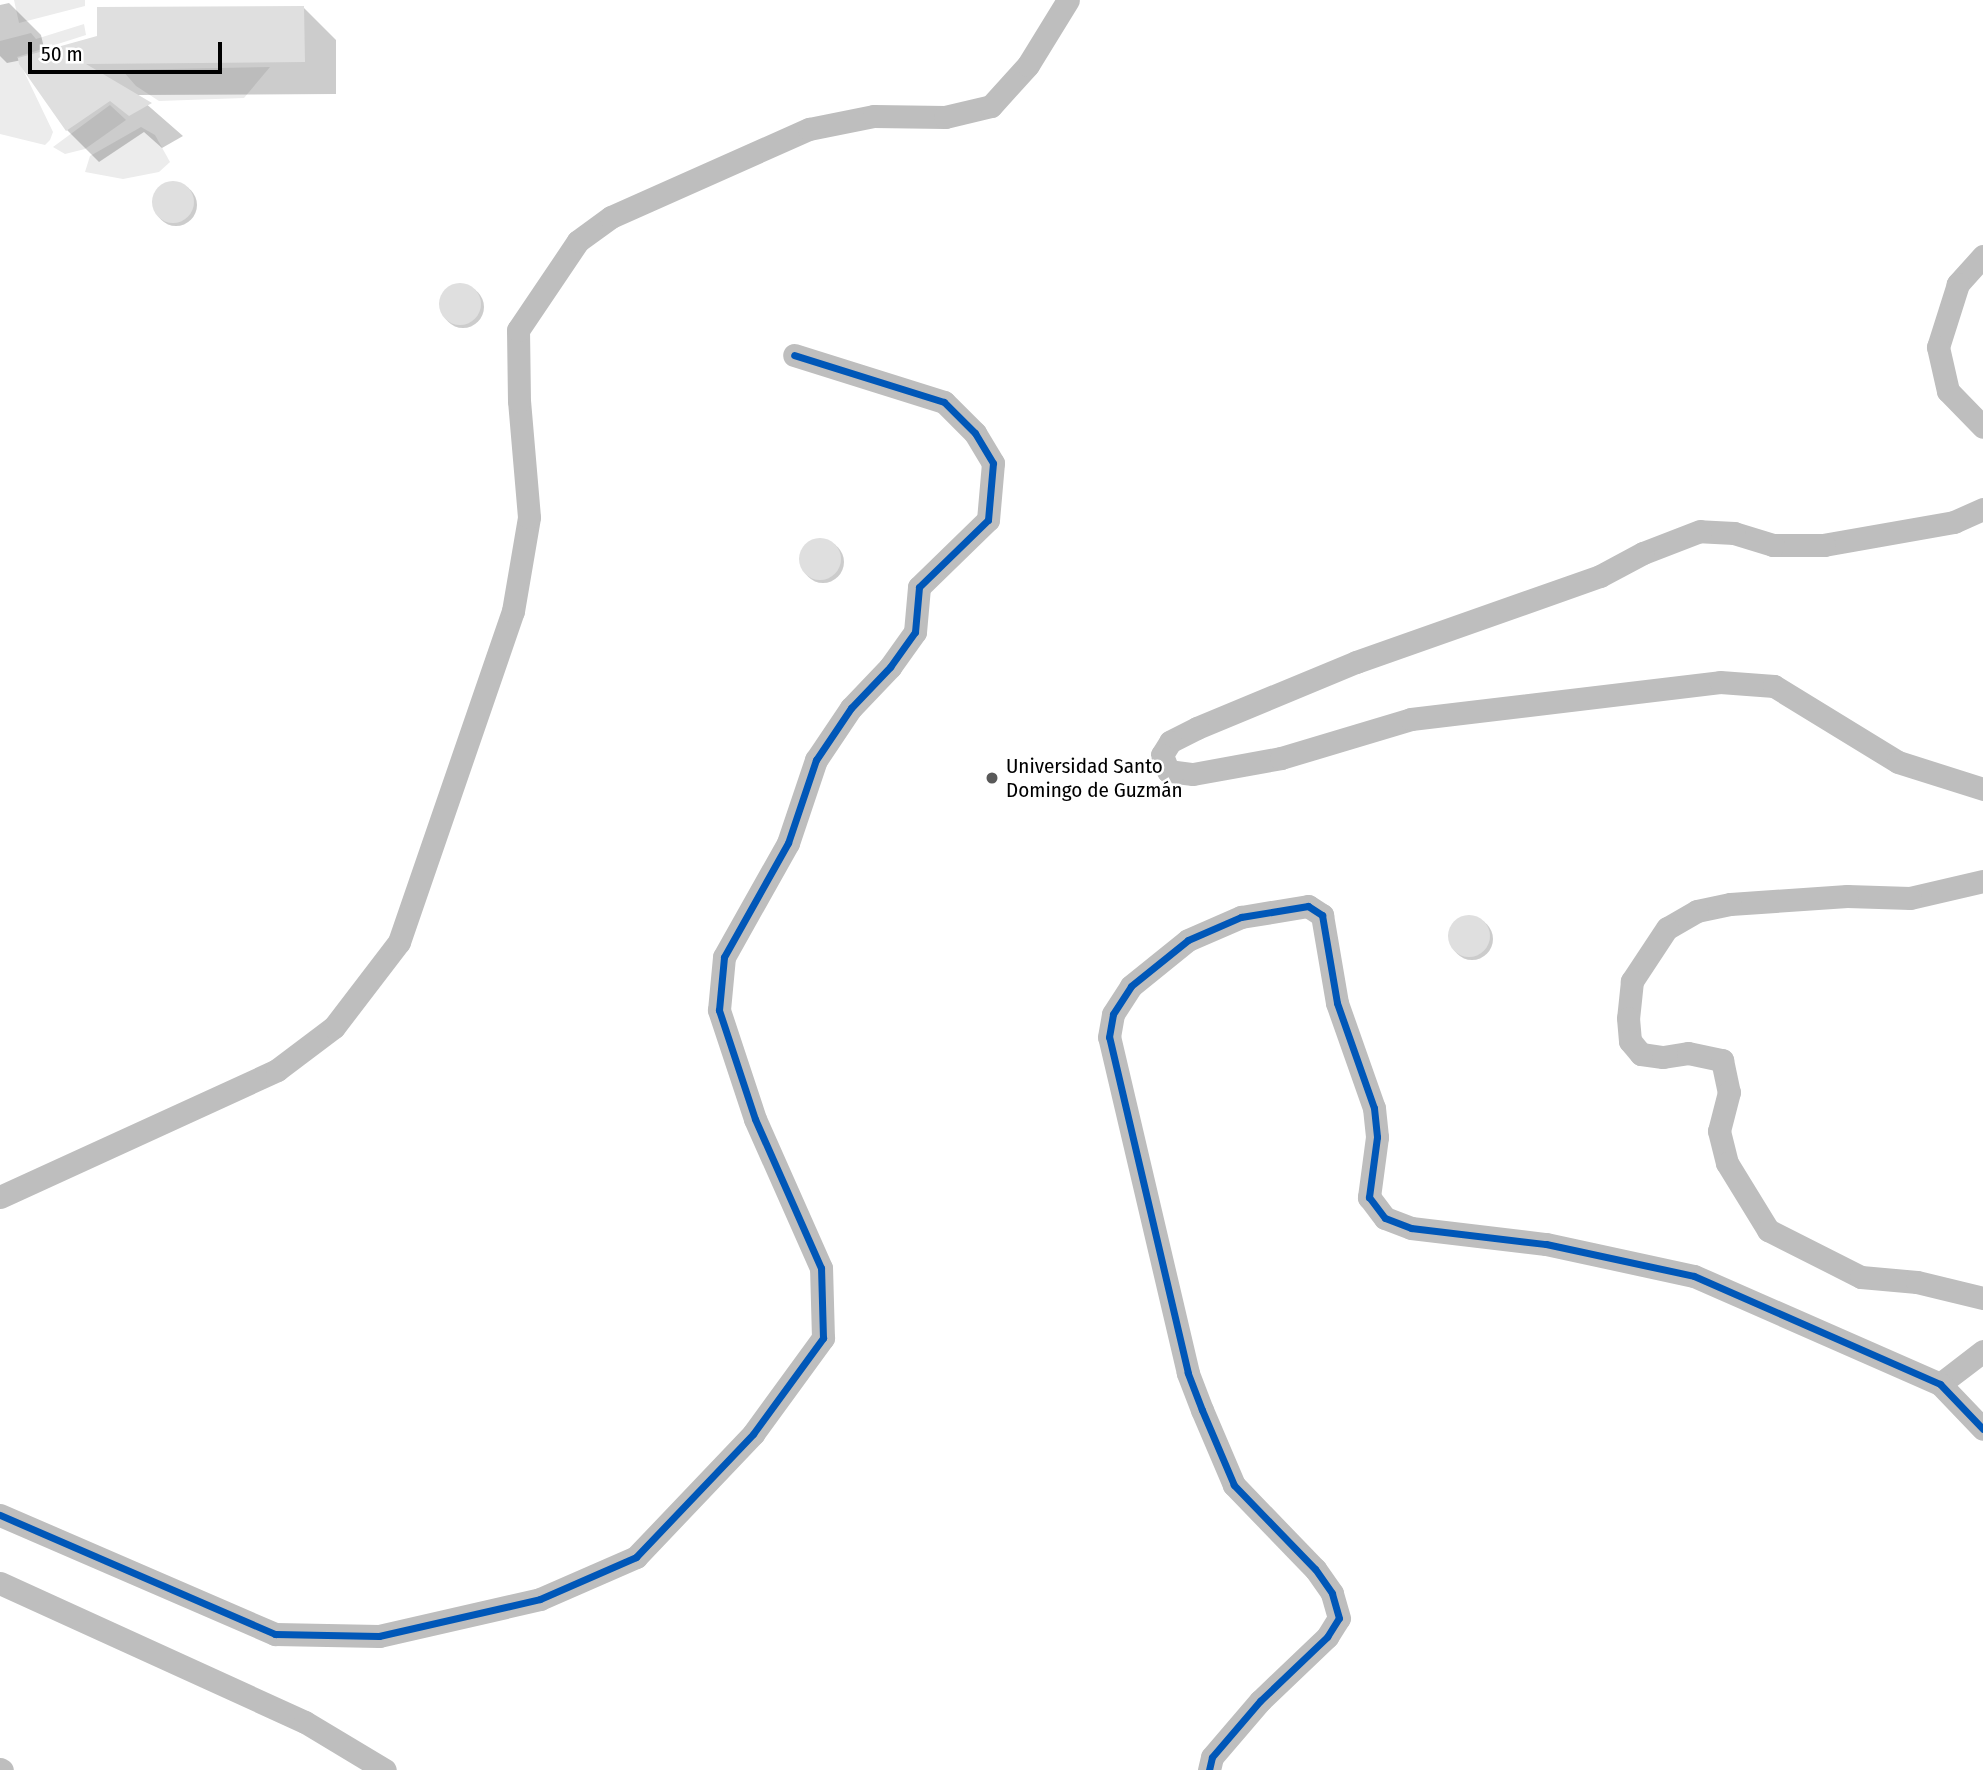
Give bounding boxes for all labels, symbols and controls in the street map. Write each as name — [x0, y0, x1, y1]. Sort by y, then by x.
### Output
scale bar — [32, 28, 226, 72]
text: 50 m — [41, 41, 83, 67]
place label: Universidad Santo Domingo de Guzmán — [1006, 753, 1183, 803]
marker: Universidad Santo Domingo de Guzmán — [984, 770, 1000, 786]

